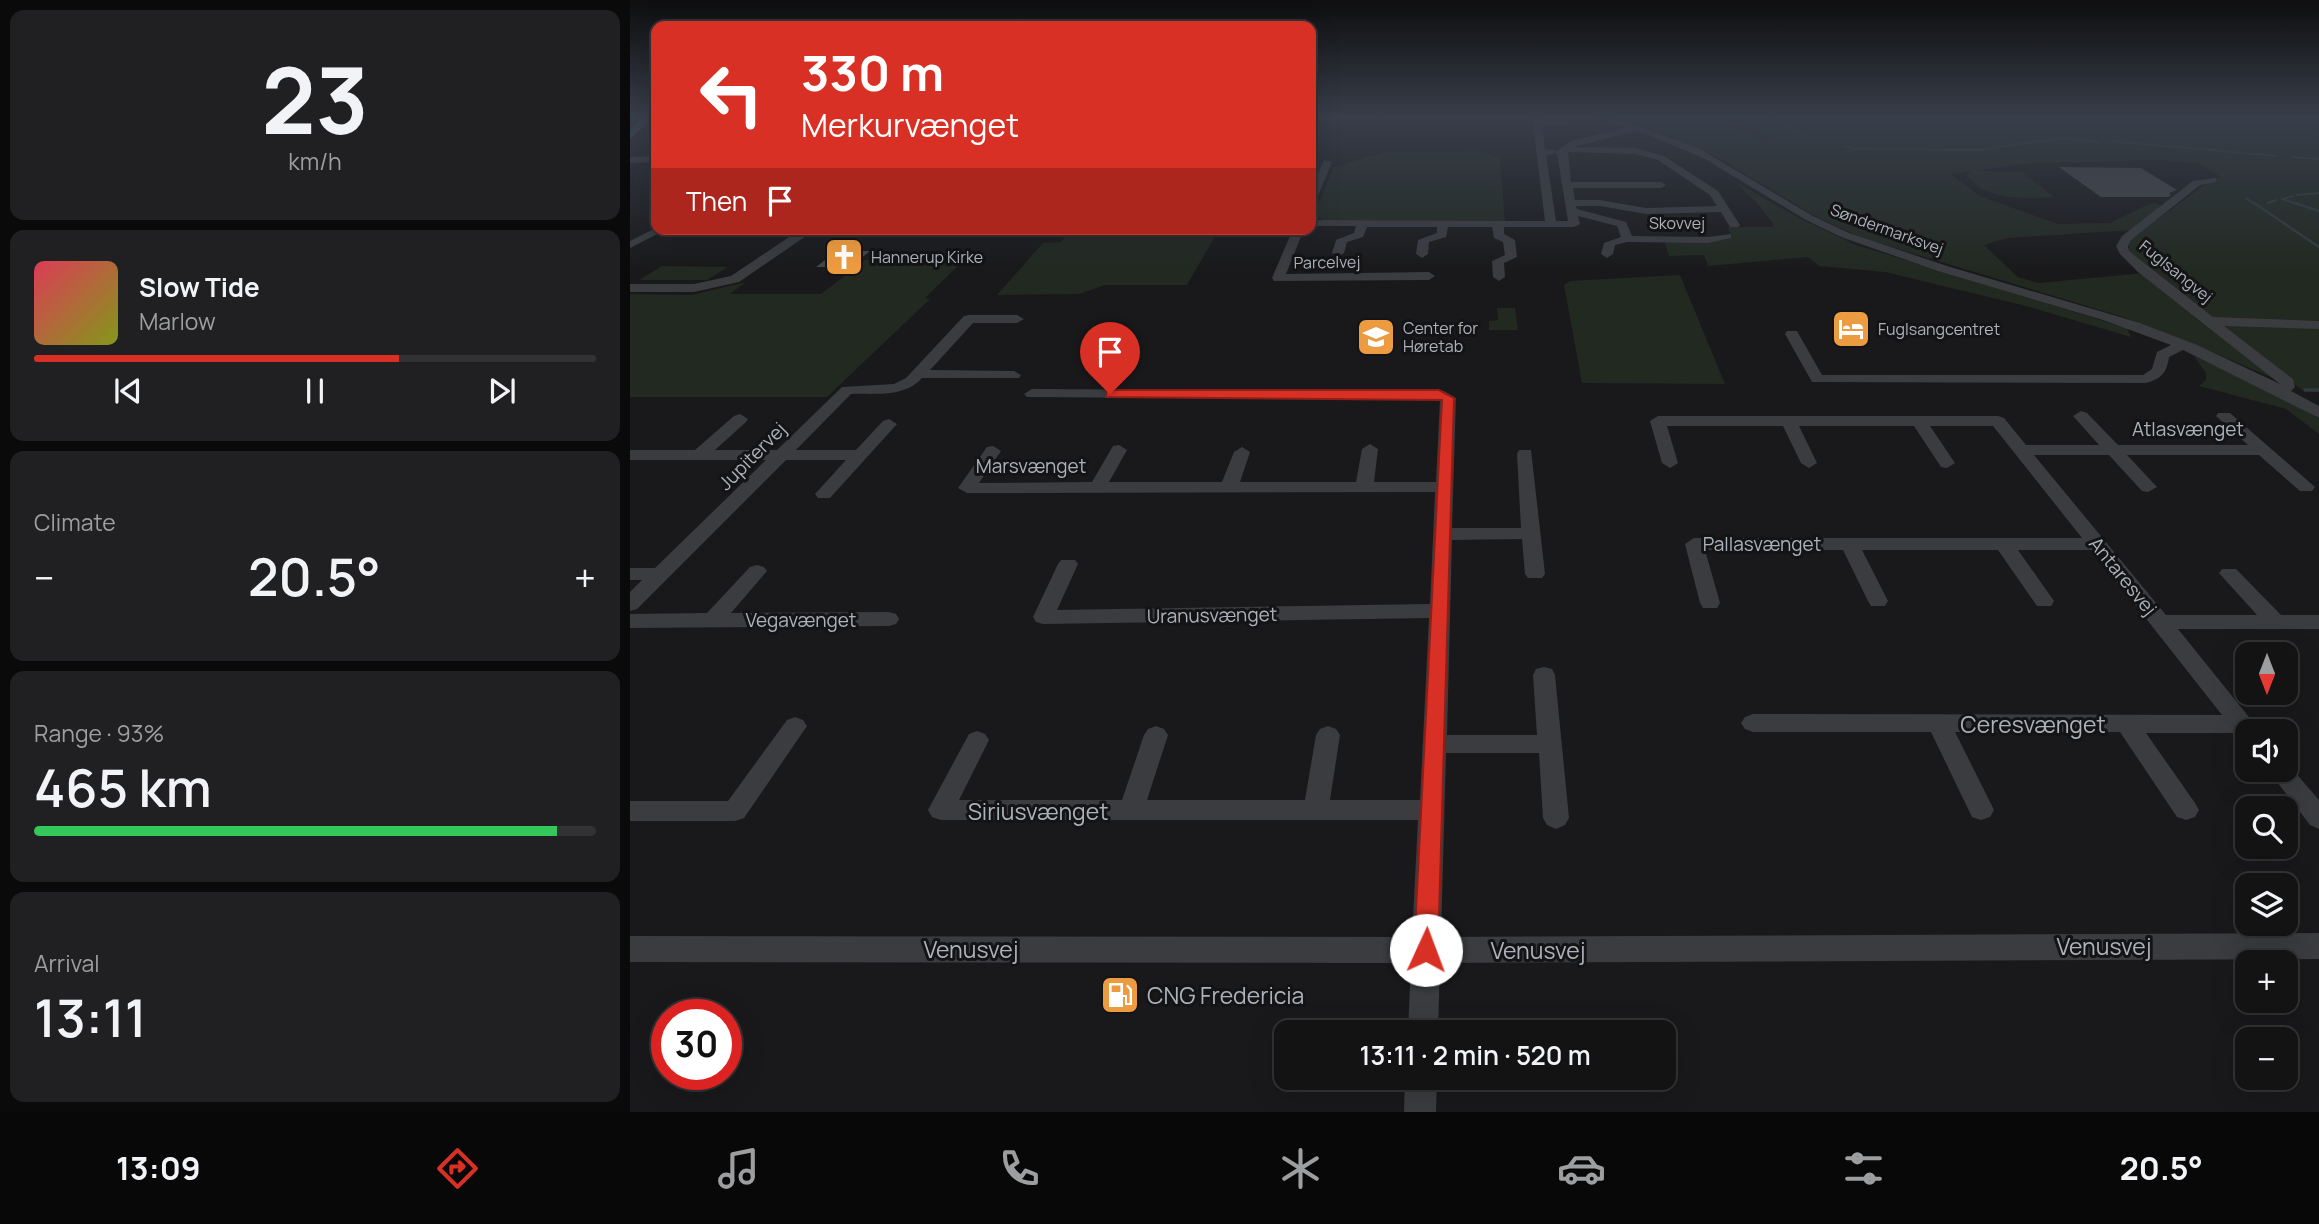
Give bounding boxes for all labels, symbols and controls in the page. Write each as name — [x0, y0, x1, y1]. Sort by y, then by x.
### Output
text: 23 — [261, 37, 369, 161]
text: 330 m — [801, 39, 944, 106]
icon: left — [686, 49, 777, 140]
text: Merkurvænget — [801, 103, 1019, 147]
text: km/h — [288, 145, 342, 177]
icon: arrive — [761, 182, 799, 220]
text: Then — [686, 183, 747, 219]
street label: Søndermarksvej — [1827, 198, 1947, 260]
street label: Skovvej — [1649, 212, 1705, 234]
street label: Fuglsangvej — [2135, 235, 2217, 307]
church icon: Hannerup Kirke — [823, 236, 865, 278]
place label: Hannerup Kirke — [871, 246, 983, 268]
street label: Parcelvej — [1293, 250, 1361, 274]
text: Slow Tide — [139, 269, 260, 305]
text: Marlow — [139, 305, 216, 337]
hotel icon: Fuglsangcentret — [1830, 308, 1872, 350]
school or university icon: Center for Høretab — [1355, 316, 1397, 358]
place label: Center for Høretab — [1403, 317, 1478, 357]
place label: Fuglsangcentret — [1878, 318, 2000, 340]
pin — [1080, 322, 1140, 394]
icon: arrive — [1091, 333, 1129, 371]
icon: previous — [109, 372, 147, 410]
icon: pause — [296, 372, 334, 410]
icon: next — [483, 372, 521, 410]
street label: Jupitervej — [712, 416, 792, 496]
street label: Atlasvænget — [2132, 416, 2244, 442]
street label: Marsvænget — [976, 453, 1086, 479]
text: Climate — [34, 506, 116, 538]
street label: Pallasvænget — [1703, 531, 1821, 557]
street label: Antaresvej — [2083, 531, 2163, 621]
text: 20.5° — [248, 541, 381, 612]
text: − — [34, 551, 55, 603]
text: + — [574, 551, 596, 603]
street label: Uranusvænget — [1147, 601, 1277, 629]
street label: Vegavænget — [746, 607, 856, 633]
north arrow — [2235, 642, 2298, 705]
map controls — [2235, 642, 2298, 1090]
street label: Ceresvænget — [1960, 708, 2106, 740]
text: Range · 93% — [34, 717, 164, 749]
button: sound — [2235, 719, 2298, 782]
text: 465 km — [34, 752, 212, 823]
street label: Siriusvænget — [968, 795, 1108, 827]
button: search — [2235, 796, 2298, 859]
button: layers — [2235, 873, 2298, 936]
position arrow — [1389, 913, 1463, 987]
street label: Venusvej — [2057, 930, 2151, 962]
street label: Venusvej — [924, 933, 1018, 965]
street label: Venusvej — [1491, 934, 1585, 966]
text: Arrival — [34, 947, 100, 979]
button: + — [2235, 950, 2298, 1013]
fuel station icon: CNG Fredericia — [1099, 974, 1141, 1016]
place label: CNG Fredericia — [1147, 979, 1304, 1011]
text: 13:11 — [34, 982, 147, 1053]
speed limit sign: 30 — [651, 999, 742, 1090]
button: − — [2235, 1027, 2298, 1090]
text: 13:11 · 2 min · 520 m — [1359, 1037, 1591, 1073]
icon: directions — [433, 1144, 482, 1193]
icon: music — [714, 1144, 763, 1193]
icon: phone — [995, 1144, 1044, 1193]
icon: climate — [1276, 1144, 1325, 1193]
icon: car — [1557, 1144, 1606, 1193]
icon: filters — [1839, 1144, 1888, 1193]
text: 13:09 — [116, 1146, 201, 1190]
text: 20.5° — [2120, 1146, 2203, 1190]

